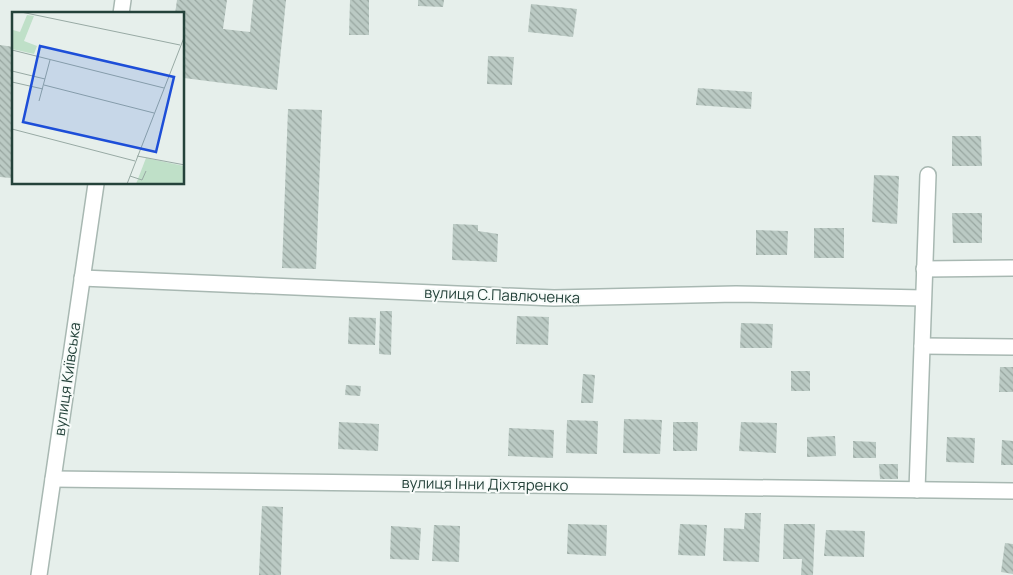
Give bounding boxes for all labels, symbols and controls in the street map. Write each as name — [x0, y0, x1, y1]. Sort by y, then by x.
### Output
inset map — [12, 12, 185, 185]
street label: вулиця С.Павлюченка — [424, 282, 580, 308]
street label: вулиця Київська — [49, 321, 85, 437]
street label: вулиця Інни Діхтяренко — [401, 472, 569, 496]

